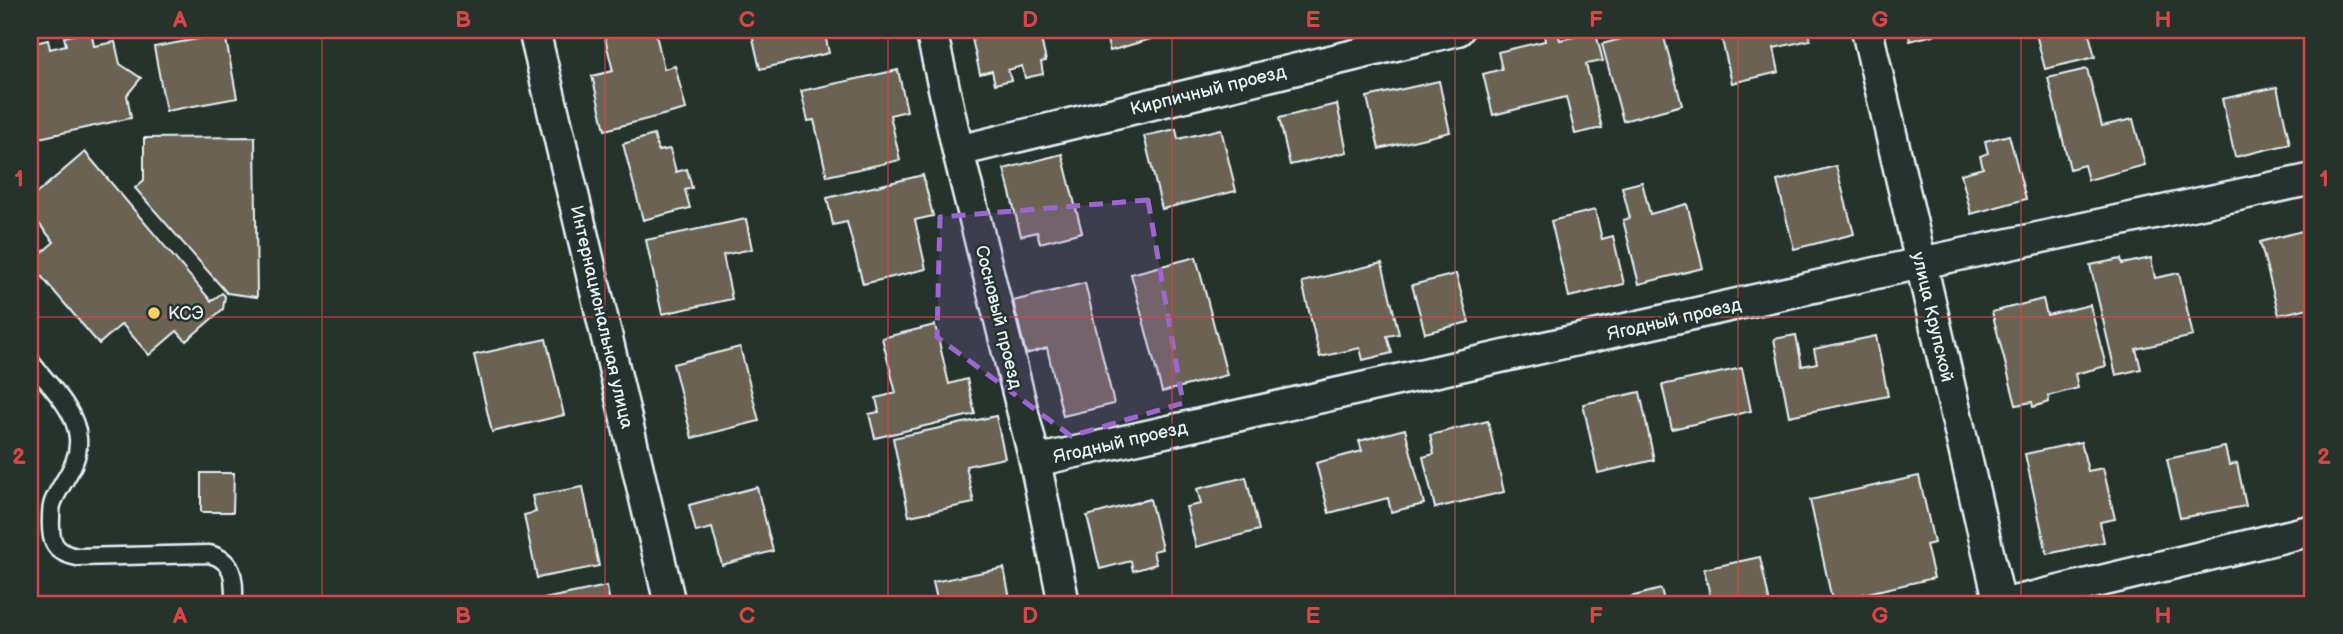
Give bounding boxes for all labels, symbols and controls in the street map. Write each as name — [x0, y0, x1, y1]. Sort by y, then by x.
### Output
text: A — [172, 6, 188, 34]
text: B — [455, 6, 471, 34]
text: C — [739, 6, 755, 34]
text: D — [1022, 6, 1038, 34]
text: E — [1306, 6, 1321, 34]
text: F — [1589, 6, 1603, 34]
text: G — [1872, 6, 1889, 34]
text: H — [2154, 6, 2172, 34]
street label: Кирпичный проезд — [1128, 61, 1288, 120]
text: 1 — [14, 165, 24, 193]
text: 1 — [2319, 165, 2329, 193]
street label: Интернациональная улица — [566, 203, 638, 431]
street label: Сосновый проезд — [971, 243, 1027, 391]
street label: улица Крупской — [1907, 250, 1958, 384]
street label: Ягодный проезд — [1605, 294, 1743, 345]
place label: КСЭ — [168, 303, 204, 324]
marker: КСЭ — [146, 305, 162, 321]
street label: Ягодный проезд — [1051, 417, 1189, 468]
text: 2 — [12, 443, 26, 471]
text: 2 — [2317, 443, 2331, 471]
text: A — [172, 602, 188, 630]
text: B — [455, 602, 471, 630]
text: C — [739, 602, 755, 630]
text: D — [1022, 602, 1038, 630]
text: E — [1306, 602, 1321, 630]
text: F — [1589, 602, 1603, 630]
text: G — [1872, 602, 1889, 630]
text: H — [2154, 602, 2172, 630]

